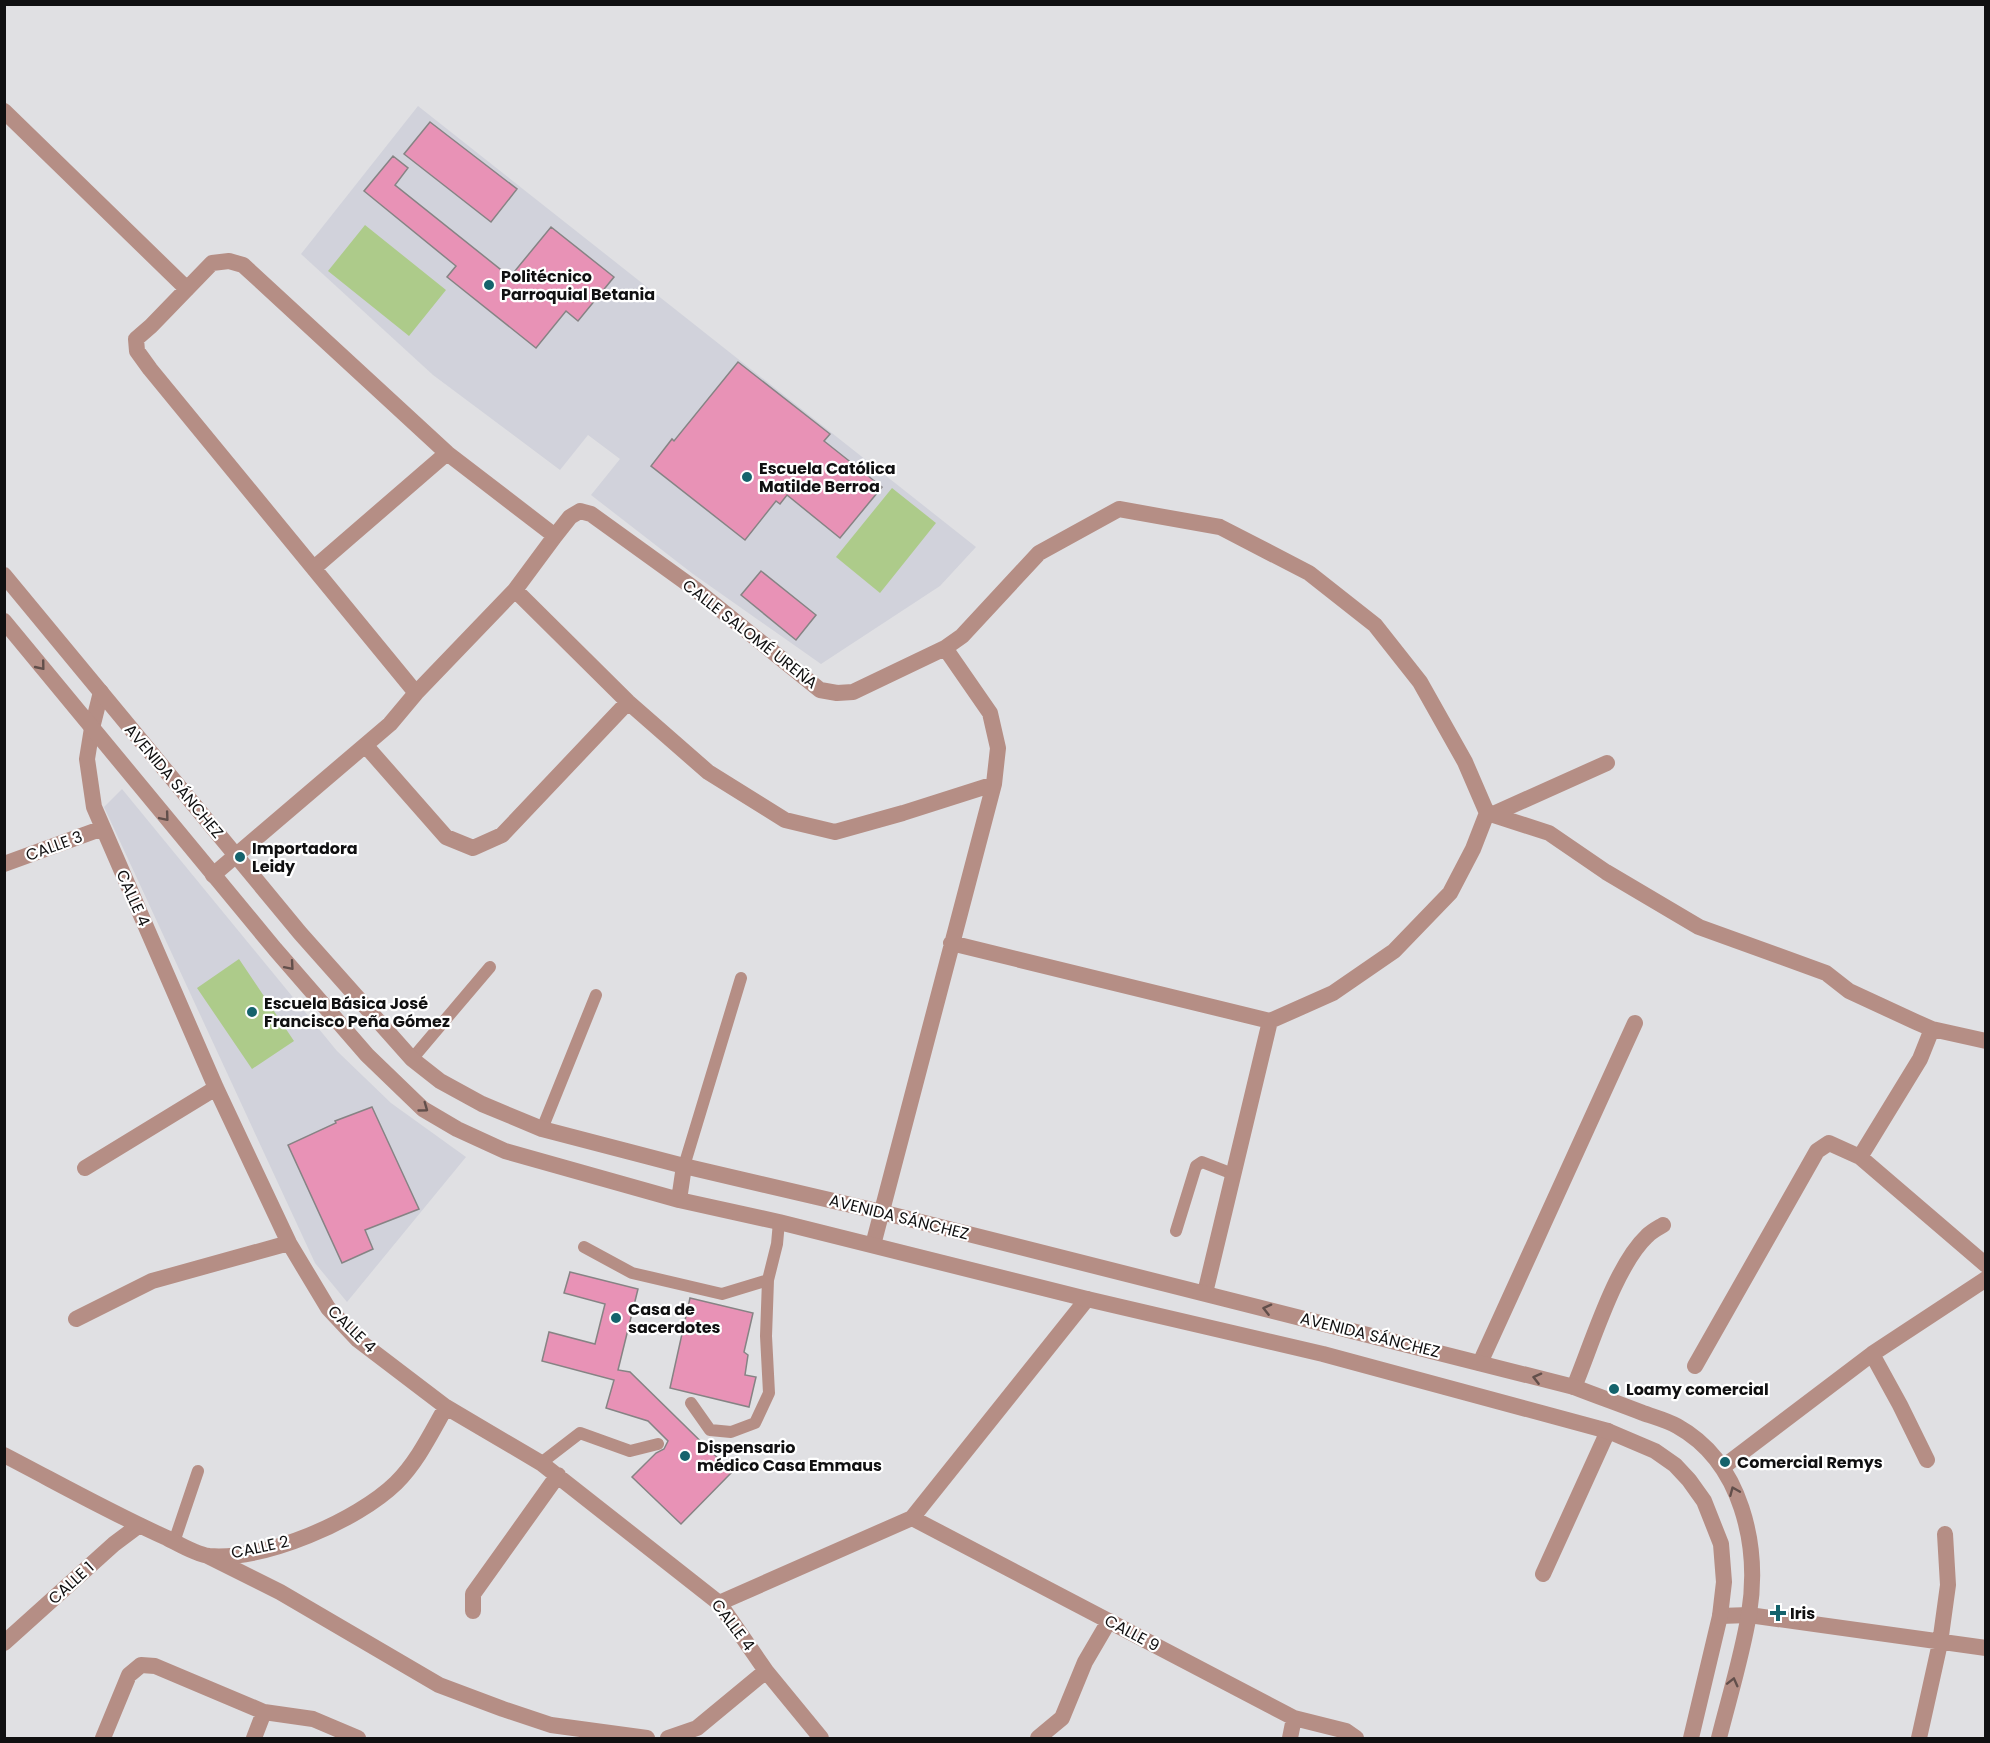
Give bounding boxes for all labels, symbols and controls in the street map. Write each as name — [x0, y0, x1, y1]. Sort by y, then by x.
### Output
place label: Politécnico Parroquial Betania — [501, 265, 655, 306]
marker: Politécnico Parroquial Betania — [482, 278, 496, 292]
place label: Escuela Católica Matilde Berroa — [759, 457, 896, 498]
marker: Escuela Católica Matilde Berroa — [740, 470, 754, 484]
street label: CALLE SALOMÉ UREÑA — [677, 574, 823, 694]
one-way arrow — [34, 659, 45, 670]
street label: AVENIDA SÁNCHEZ — [119, 719, 229, 843]
one-way arrow — [158, 810, 169, 821]
street label: CALLE 3 — [22, 825, 86, 867]
place label: Importadora Leidy — [252, 837, 358, 878]
marker: Importadora Leidy — [233, 850, 247, 864]
street label: CALLE 4 — [110, 866, 156, 930]
one-way arrow — [283, 959, 294, 970]
place label: Escuela Básica José Francisco Peña Gómez — [264, 992, 450, 1033]
marker: Escuela Básica José Francisco Peña Gómez — [245, 1005, 259, 1019]
one-way arrow — [417, 1101, 428, 1112]
street label: AVENIDA SÁNCHEZ — [827, 1189, 971, 1245]
place label: Casa de sacerdotes — [628, 1298, 721, 1339]
street label: CALLE 4 — [323, 1300, 381, 1358]
one-way arrow — [1262, 1303, 1272, 1316]
street label: AVENIDA SÁNCHEZ — [1298, 1307, 1442, 1363]
marker: Casa de sacerdotes — [609, 1311, 623, 1325]
one-way arrow — [1532, 1372, 1542, 1385]
place label: Loamy comercial — [1626, 1378, 1769, 1401]
marker: Loamy comercial — [1607, 1382, 1621, 1396]
place label: Dispensario médico Casa Emmaus — [697, 1436, 882, 1477]
marker: Dispensario médico Casa Emmaus — [678, 1449, 692, 1463]
place label: Comercial Remys — [1737, 1451, 1883, 1474]
marker: Comercial Remys — [1718, 1455, 1732, 1469]
one-way arrow — [1729, 1487, 1741, 1498]
street label: CALLE 2 — [229, 1530, 291, 1564]
street label: CALLE 1 — [43, 1556, 99, 1610]
street label: CALLE 4 — [706, 1594, 760, 1656]
place label: Iris — [1790, 1602, 1815, 1625]
marker: Iris — [1771, 1606, 1785, 1620]
street label: CALLE 9 — [1100, 1609, 1164, 1657]
one-way arrow — [1725, 1677, 1738, 1687]

